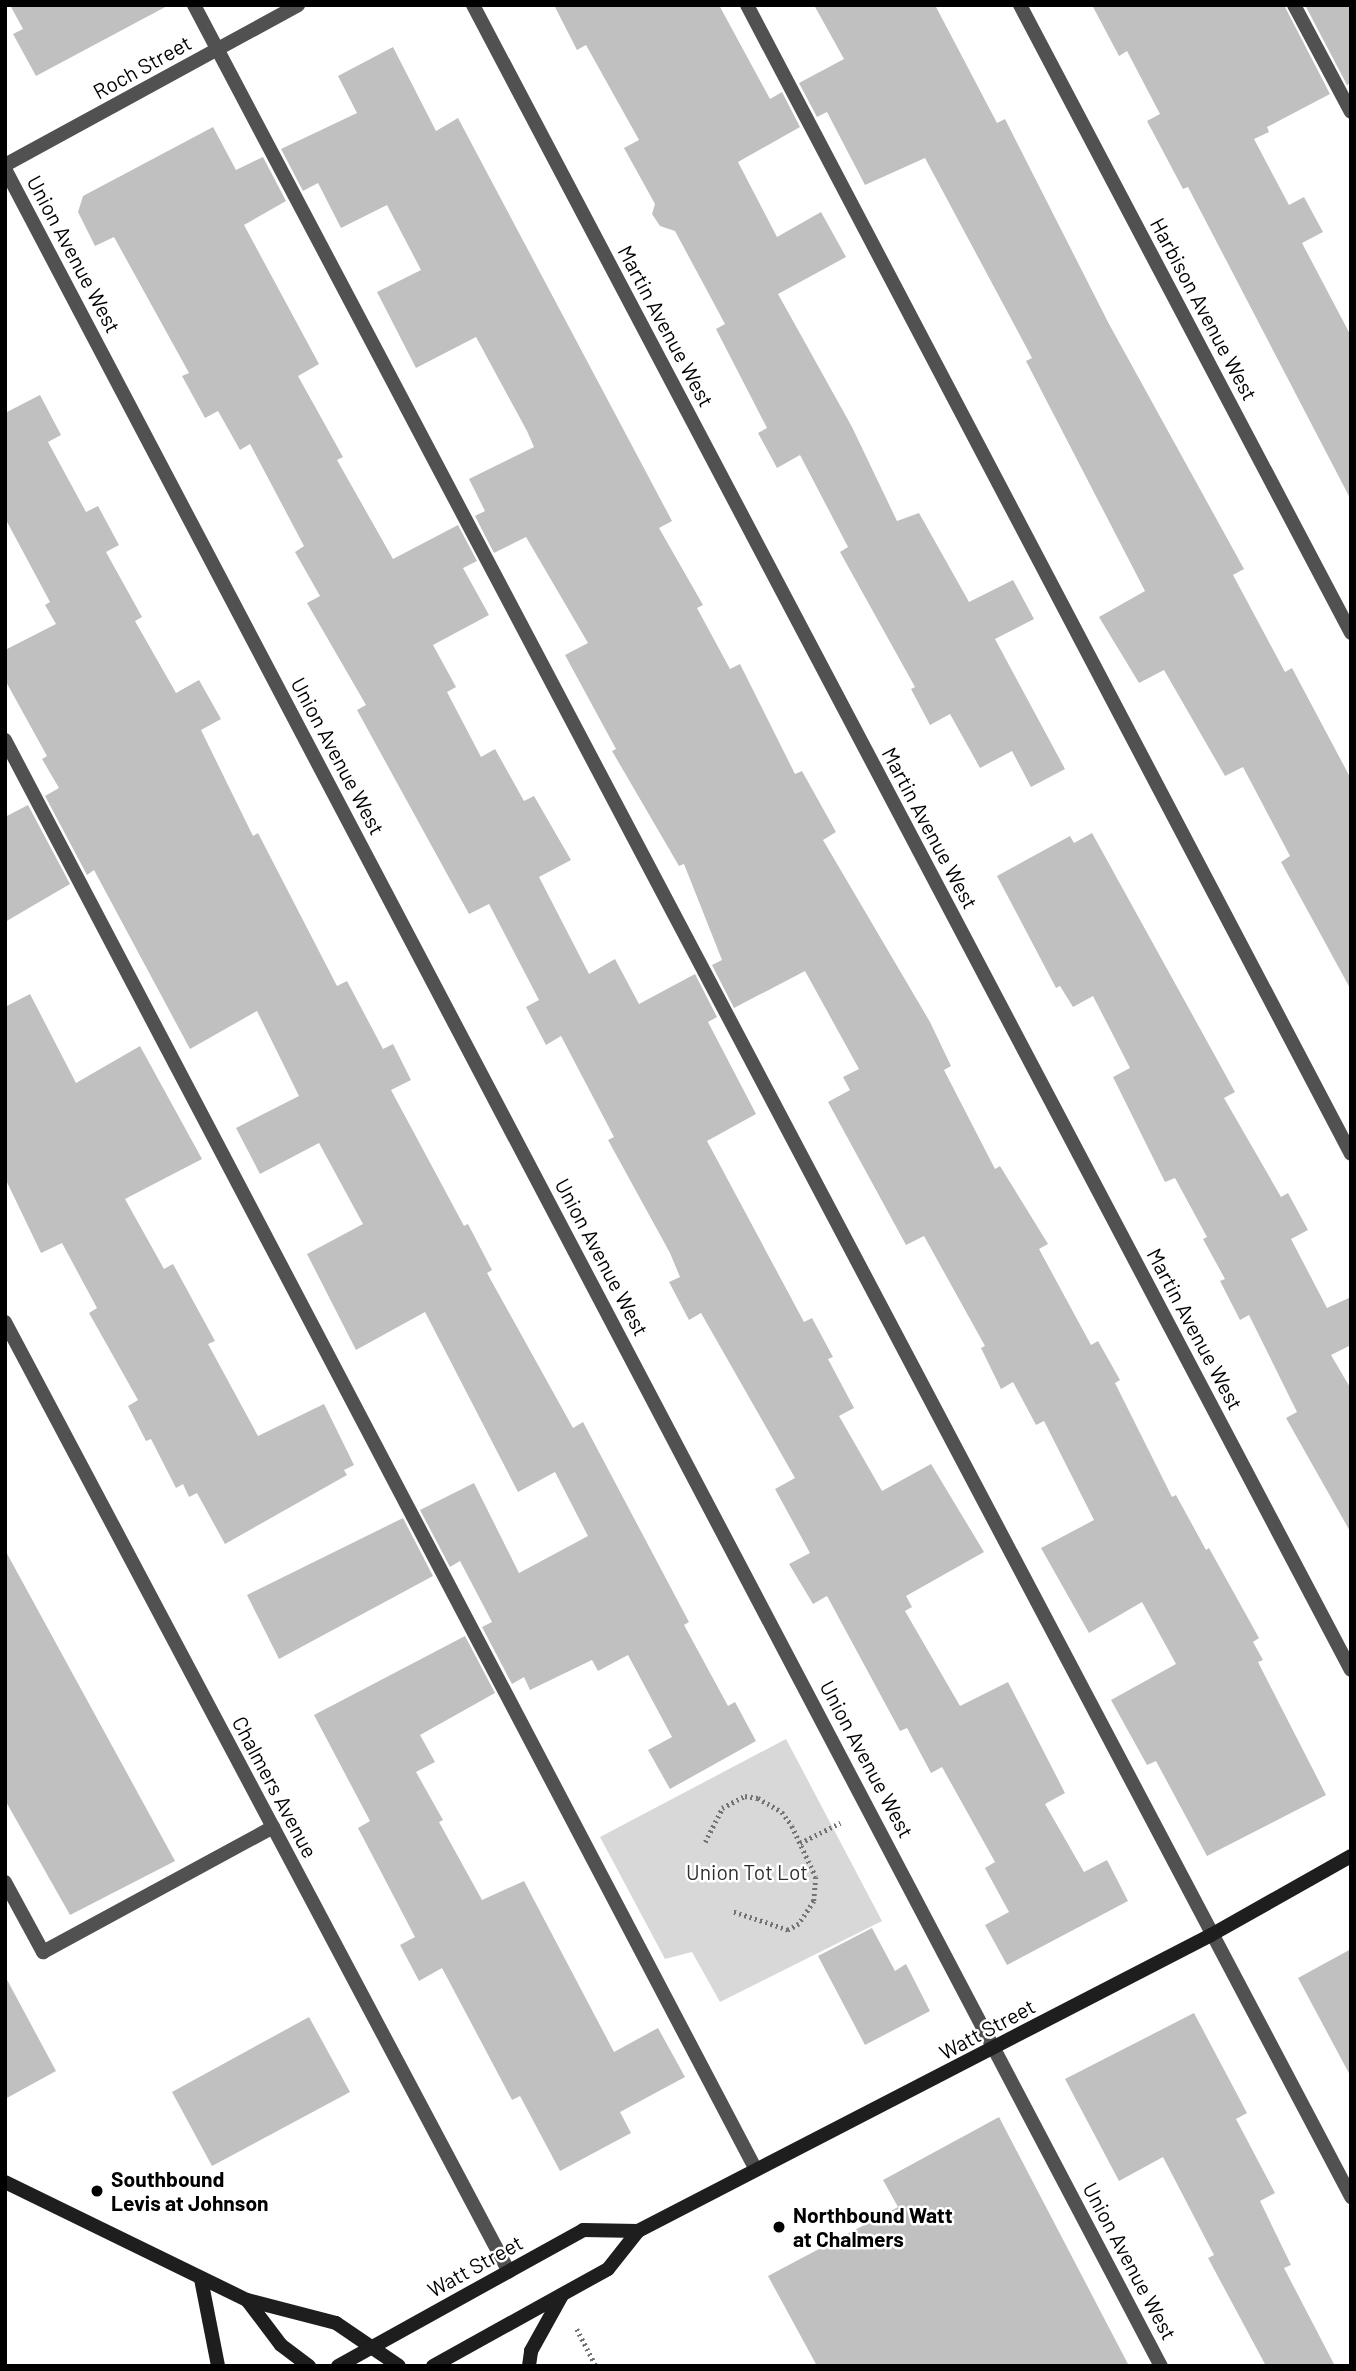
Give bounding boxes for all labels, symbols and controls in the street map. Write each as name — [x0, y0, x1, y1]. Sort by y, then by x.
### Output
street label: Roch Street — [89, 30, 195, 104]
street label: Union Avenue West — [22, 171, 126, 337]
street label: Harbison Avenue West — [1145, 213, 1263, 405]
street label: Martin Avenue West — [613, 241, 719, 411]
street label: Union Avenue West — [286, 673, 390, 839]
street label: Martin Avenue West — [877, 743, 983, 913]
street label: Union Avenue West — [550, 1174, 654, 1340]
street label: Martin Avenue West — [1142, 1244, 1248, 1414]
street label: Union Avenue West — [815, 1676, 919, 1842]
street label: Chalmers Avenue — [227, 1712, 323, 1862]
park label: Union Tot Lot — [686, 1859, 808, 1885]
street label: Watt Street — [935, 1993, 1039, 2065]
place label: Southbound Levis at Johnson — [111, 2166, 269, 2216]
street label: Union Avenue West — [1078, 2178, 1182, 2344]
marker: Southbound Levis at Johnson — [89, 2183, 105, 2199]
place label: Northbound Watt at Chalmers — [793, 2202, 953, 2252]
marker: Northbound Watt at Chalmers — [771, 2219, 787, 2235]
street label: Watt Street — [423, 2230, 527, 2302]

